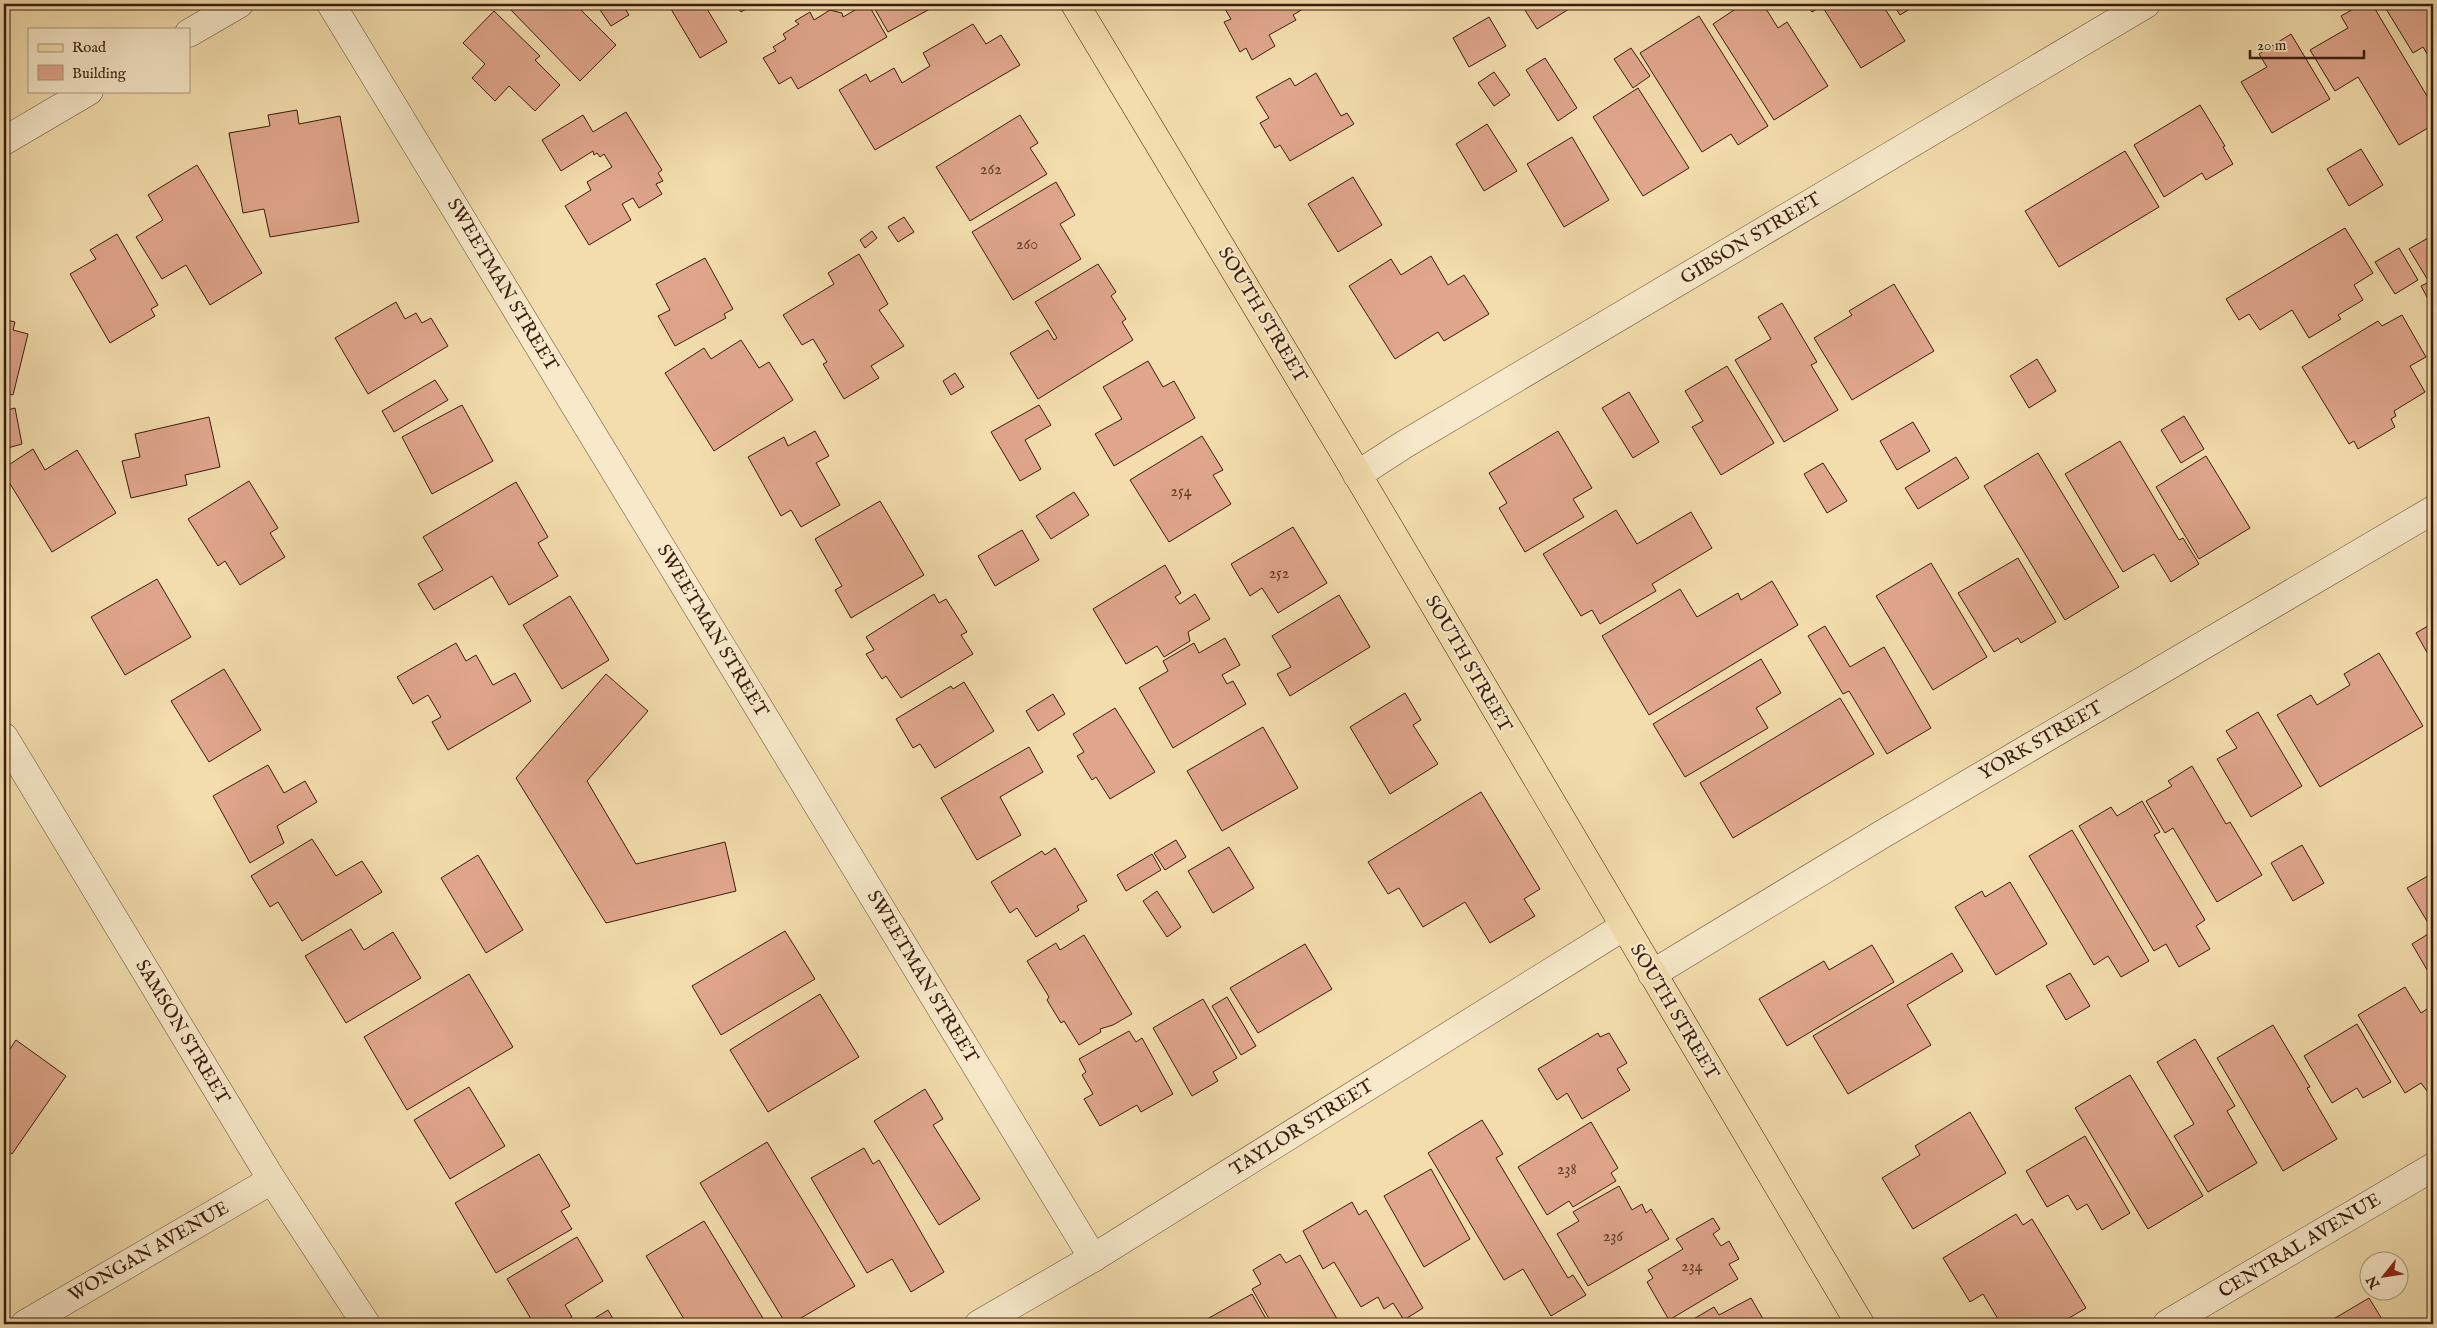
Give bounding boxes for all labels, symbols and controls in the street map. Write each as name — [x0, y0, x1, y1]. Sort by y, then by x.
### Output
legend — [28, 28, 190, 92]
scale bar — [2250, 28, 2363, 60]
text: 20 m — [2257, 36, 2287, 55]
text: Road — [72, 38, 107, 57]
text: Building — [72, 64, 127, 83]
house number: 262 — [980, 160, 1002, 180]
street label: GIBSON STREET — [1676, 187, 1826, 290]
street label: SWEETMAN STREET — [441, 194, 563, 376]
house number: 260 — [1016, 235, 1038, 255]
street label: SOUTH STREET — [1212, 243, 1312, 387]
house number: 254 — [1170, 482, 1192, 502]
street label: SWEETMAN STREET — [651, 540, 773, 722]
house number: 252 — [1269, 564, 1289, 584]
street label: SOUTH STREET — [1419, 591, 1517, 737]
street label: YORK STREET — [1975, 696, 2107, 786]
street label: SWEETMAN STREET — [861, 886, 983, 1068]
street label: SOUTH STREET — [1624, 940, 1724, 1084]
street label: SAMSON STREET — [129, 955, 235, 1109]
street label: TAYLOR STREET — [1226, 1074, 1378, 1182]
house number: 238 — [1557, 1160, 1577, 1180]
street label: CENTRAL AVENUE — [2215, 1189, 2385, 1303]
street label: WONGAN AVENUE — [64, 1196, 234, 1308]
house number: 236 — [1603, 1227, 1623, 1247]
north arrow — [2360, 1250, 2410, 1300]
house number: 234 — [1681, 1257, 1703, 1277]

